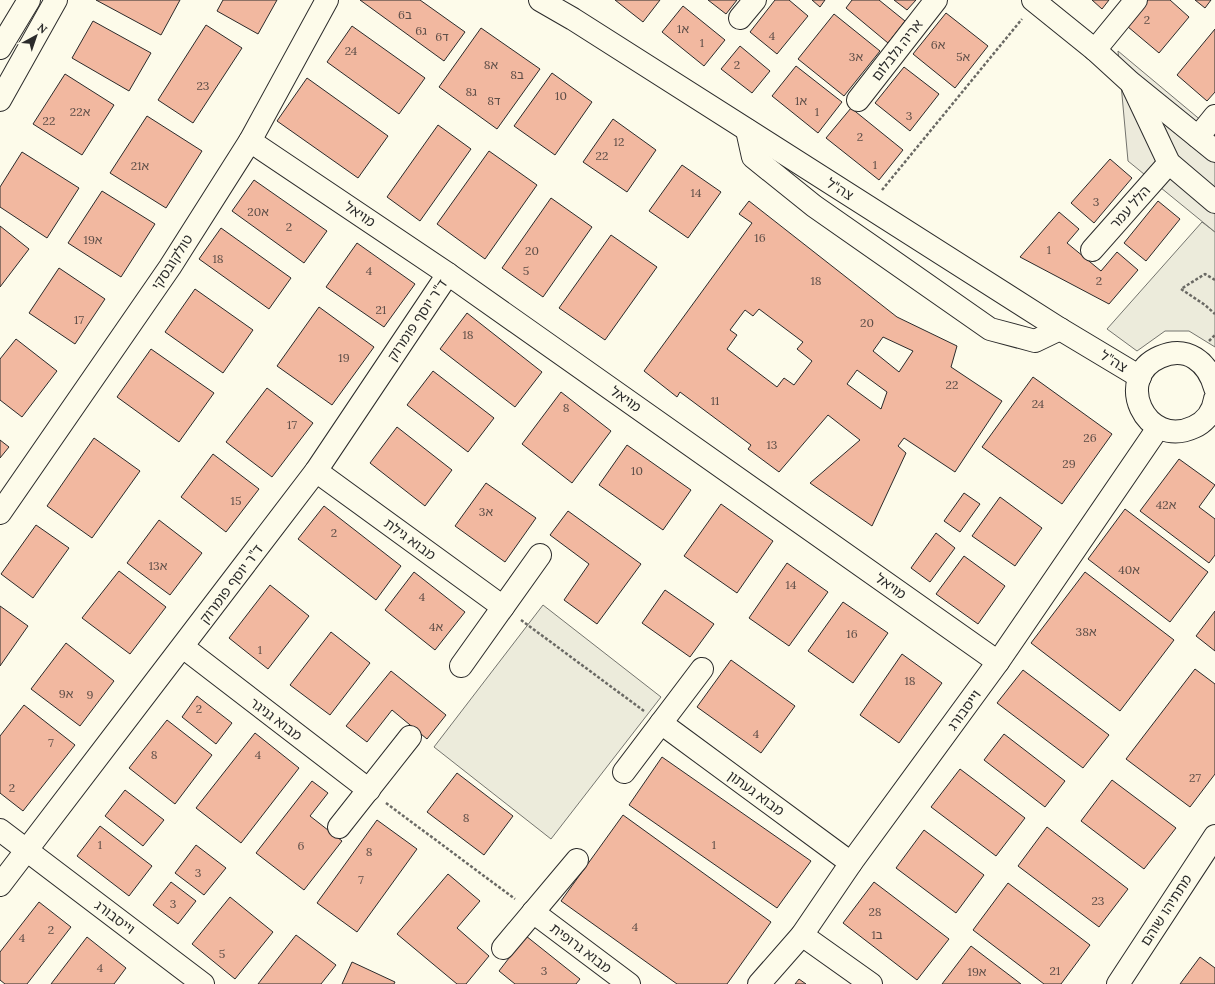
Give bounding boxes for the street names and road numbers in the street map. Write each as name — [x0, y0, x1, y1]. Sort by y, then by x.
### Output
street label: אריה גלבלום — [867, 15, 927, 84]
street label: צה"ל — [823, 174, 857, 204]
street label: הלל עמר — [1106, 182, 1154, 232]
street label: מויאל — [341, 197, 379, 231]
street label: טולקובסקי — [147, 231, 197, 293]
street label: ד"ר יוסף פומרוק — [383, 275, 451, 364]
street label: צה"ל — [1097, 346, 1131, 376]
street label: מויאל — [607, 382, 645, 416]
street label: מבוא גילת — [381, 514, 439, 564]
street label: ד"ר יוסף פומרוק — [195, 540, 267, 627]
street label: מויאל — [872, 569, 910, 603]
street label: וייסבורג — [943, 686, 985, 734]
street label: מבוא גניגר — [246, 693, 306, 745]
street label: מבוא געתון — [724, 766, 788, 820]
street label: מתתיהו שוהם — [1136, 871, 1196, 949]
street label: וייסבורג — [91, 896, 139, 938]
street label: מבוא גרופית — [547, 919, 615, 977]

